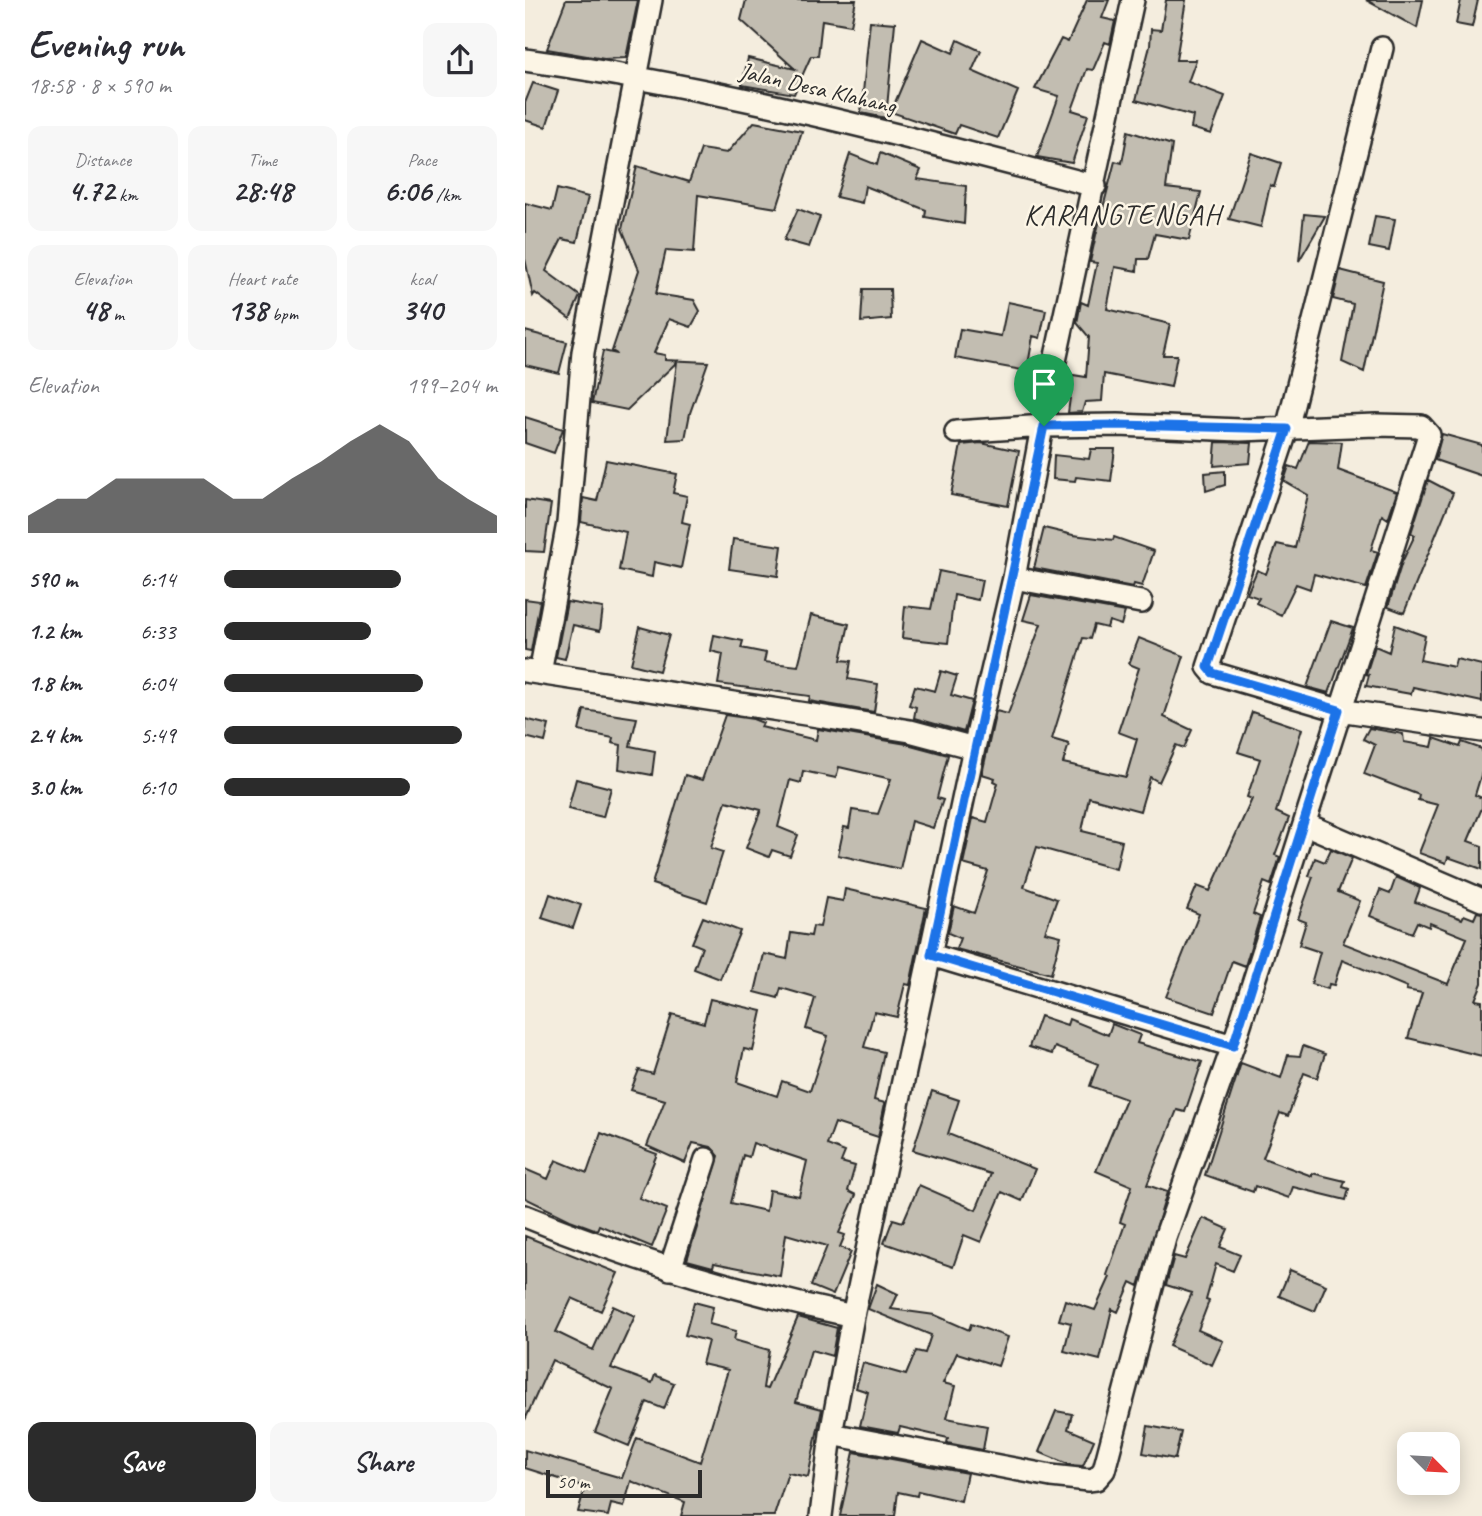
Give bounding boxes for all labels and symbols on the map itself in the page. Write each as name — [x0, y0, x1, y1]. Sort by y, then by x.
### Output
street label: Jalan Desa Klahang — [736, 55, 901, 121]
district label: KARANGTENGAH — [1024, 197, 1224, 232]
pin — [1014, 354, 1074, 426]
north arrow — [1397, 1432, 1459, 1494]
scale bar — [546, 1467, 702, 1499]

